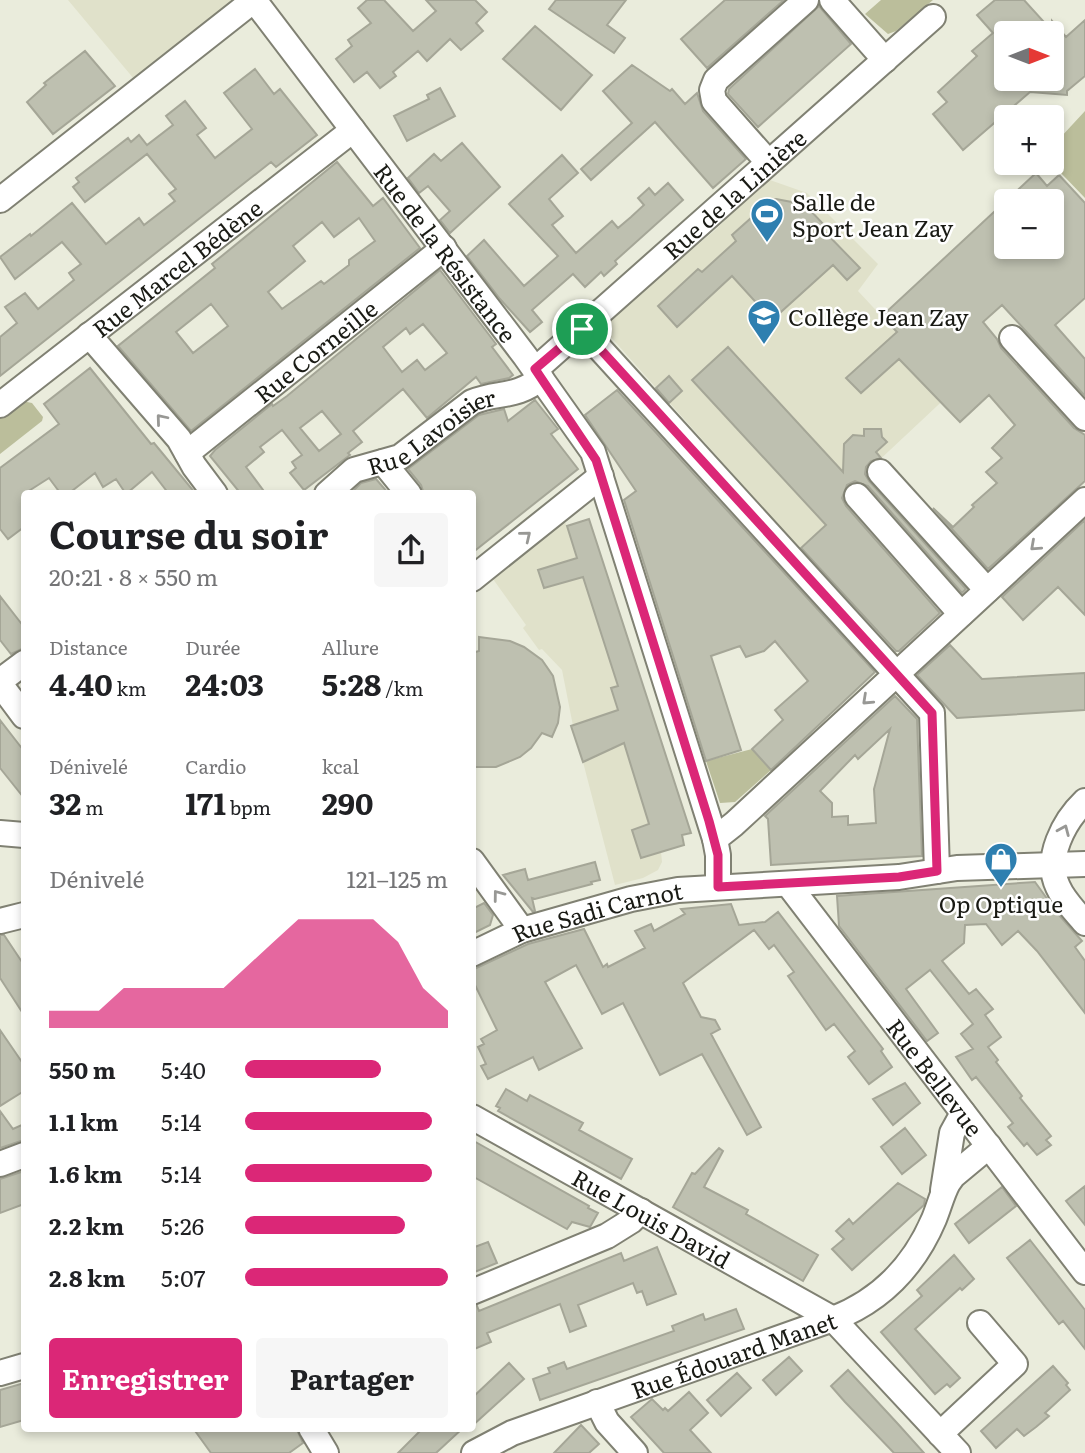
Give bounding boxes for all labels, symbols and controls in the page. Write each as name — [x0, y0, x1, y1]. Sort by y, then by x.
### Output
north arrow — [994, 21, 1064, 91]
map controls — [994, 21, 1064, 259]
button: + — [994, 105, 1064, 175]
street label: Rue de la Linière — [655, 121, 813, 266]
street label: Rue de la Résistance — [367, 155, 525, 349]
place label: Salle de Sport Jean Zay — [792, 184, 954, 244]
button: − — [994, 189, 1064, 259]
street label: Rue Marcel Bédène — [85, 190, 269, 344]
sports icon: Salle de Sport Jean Zay — [748, 195, 786, 244]
street label: Rue Corneille — [246, 291, 384, 410]
school or university icon: Collège Jean Zay — [745, 297, 783, 346]
pin — [552, 299, 612, 359]
place label: Collège Jean Zay — [788, 299, 969, 333]
icon: arrive — [563, 310, 601, 348]
street label: Rue Lavoisier — [363, 379, 498, 483]
one-way arrow — [157, 414, 169, 427]
text: Course du soir — [49, 504, 328, 561]
button: share — [374, 513, 448, 587]
one-way arrow — [517, 532, 530, 544]
one-way arrow — [1030, 538, 1043, 550]
text: 20:21 · 8 × 550 m — [49, 559, 218, 593]
text: Distance — [49, 633, 128, 661]
text: Durée — [185, 633, 240, 661]
text: Allure — [322, 633, 379, 661]
text: 4.40 — [49, 661, 113, 705]
text: 24:03 — [185, 661, 264, 705]
text: 5:28 — [322, 661, 381, 705]
text: km — [113, 674, 146, 702]
text: /km — [381, 674, 423, 702]
one-way arrow — [862, 692, 875, 705]
text: Dénivelé — [49, 752, 128, 780]
text: Cardio — [185, 752, 246, 780]
text: kcal — [322, 752, 359, 780]
text: 32 — [49, 780, 81, 824]
text: 171 — [185, 780, 226, 824]
text: 290 — [322, 780, 374, 824]
text: m — [81, 793, 104, 821]
text: bpm — [226, 793, 271, 821]
one-way arrow — [1056, 825, 1070, 837]
shop icon: Op Optique — [982, 840, 1020, 889]
text: Dénivelé — [49, 861, 145, 895]
text: 121–125 m — [347, 861, 448, 895]
street label: Rue Sadi Carnot — [505, 872, 686, 950]
place label: Op Optique — [939, 886, 1063, 920]
one-way arrow — [494, 890, 506, 903]
street label: Rue Bellevue — [879, 1011, 992, 1143]
text: 550 m — [49, 1052, 116, 1086]
text: 5:40 — [161, 1052, 206, 1086]
text: 1.1 km — [49, 1104, 119, 1138]
text: 5:14 — [161, 1104, 201, 1138]
text: 1.6 km — [49, 1156, 122, 1190]
text: 5:14 — [161, 1156, 201, 1190]
street label: Rue Louis David — [566, 1160, 737, 1276]
text: 2.2 km — [49, 1208, 124, 1242]
text: 5:26 — [161, 1208, 204, 1242]
text: 2.8 km — [49, 1260, 125, 1294]
text: 5:07 — [161, 1260, 205, 1294]
street label: Rue Édouard Manet — [626, 1302, 841, 1406]
button: Enregistrer — [49, 1338, 242, 1418]
button: Partager — [256, 1338, 448, 1418]

